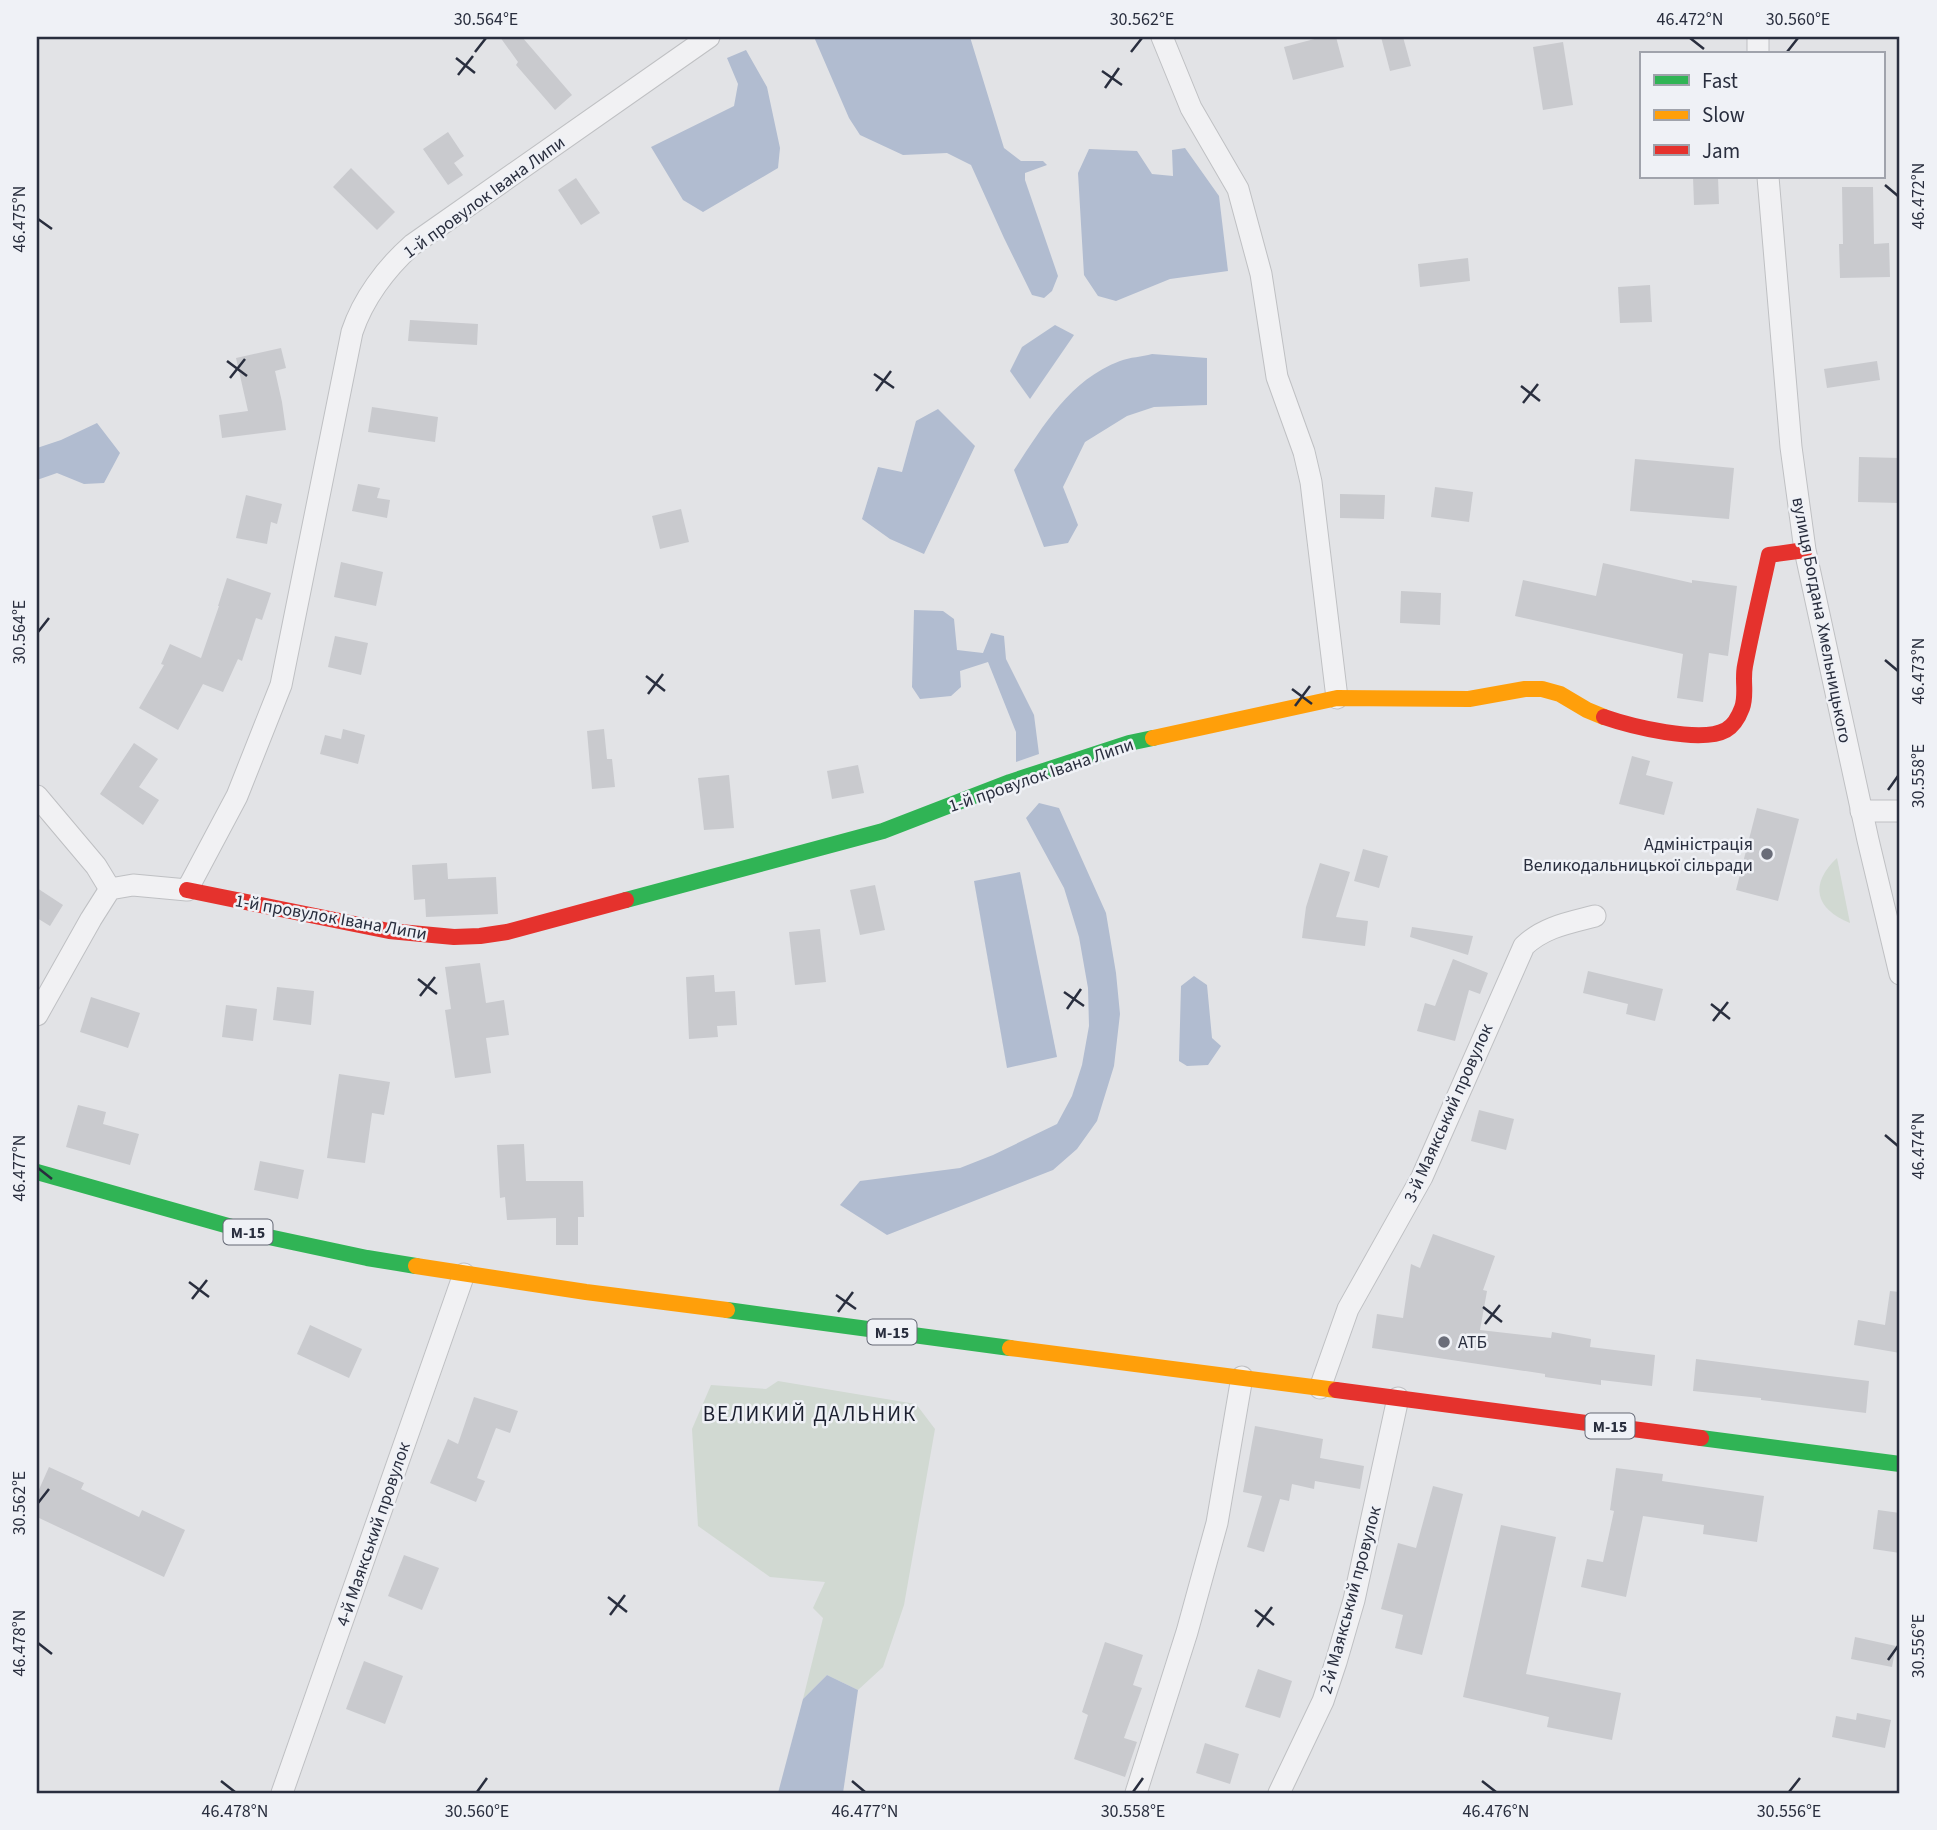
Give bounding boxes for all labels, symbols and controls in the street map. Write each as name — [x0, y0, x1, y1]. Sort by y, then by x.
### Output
text: 30.564°E — [454, 7, 518, 32]
text: 30.562°E — [1110, 7, 1174, 32]
text: 46.472°N — [1657, 7, 1723, 32]
text: 30.560°E — [1766, 7, 1830, 32]
legend — [1640, 52, 1884, 178]
text: Fast — [1702, 66, 1738, 96]
text: Slow — [1702, 100, 1745, 130]
street label: 1-й провулок Івана Липи — [398, 130, 570, 265]
text: Jam — [1702, 136, 1740, 166]
text: 46.472°N — [1906, 163, 1931, 229]
text: 46.475°N — [7, 186, 32, 252]
street label: вулиця Богдана Хмельницького — [1785, 495, 1858, 745]
text: 30.564°E — [7, 600, 32, 664]
text: 46.473°N — [1906, 638, 1931, 704]
street label: 1-й провулок Івана Липи — [945, 732, 1137, 819]
text: 30.558°E — [1906, 744, 1931, 808]
place label: Адміністрація Великодальницької сільради — [1523, 832, 1753, 878]
marker: Адміністрація Великодальницької сільради — [1759, 846, 1775, 862]
street label: 1-й провулок Івана Липи — [233, 888, 429, 947]
street label: 3-й Маякський провулок — [1398, 1020, 1499, 1207]
text: 46.474°N — [1906, 1113, 1931, 1179]
text: 46.477°N — [7, 1135, 32, 1201]
road number: М-15 — [224, 1220, 272, 1244]
road number: М-15 — [868, 1320, 917, 1344]
place label: АТБ — [1458, 1330, 1487, 1355]
marker: АТБ — [1436, 1334, 1452, 1350]
district label: ВЕЛИКИЙ ДАЛЬНИК — [703, 1399, 917, 1429]
road number: М-15 — [1586, 1414, 1634, 1438]
street label: 4-й Маякський провулок — [330, 1439, 417, 1630]
text: 30.562°E — [7, 1471, 32, 1535]
street label: 2-й Маякський провулок — [1313, 1503, 1388, 1697]
text: 46.478°N — [7, 1610, 32, 1676]
text: 30.556°E — [1906, 1614, 1931, 1678]
text: 46.478°N — [202, 1799, 268, 1824]
text: 30.560°E — [445, 1799, 509, 1824]
text: 46.477°N — [832, 1799, 898, 1824]
text: 30.558°E — [1101, 1799, 1165, 1824]
text: 46.476°N — [1463, 1799, 1529, 1824]
text: 30.556°E — [1757, 1799, 1821, 1824]

